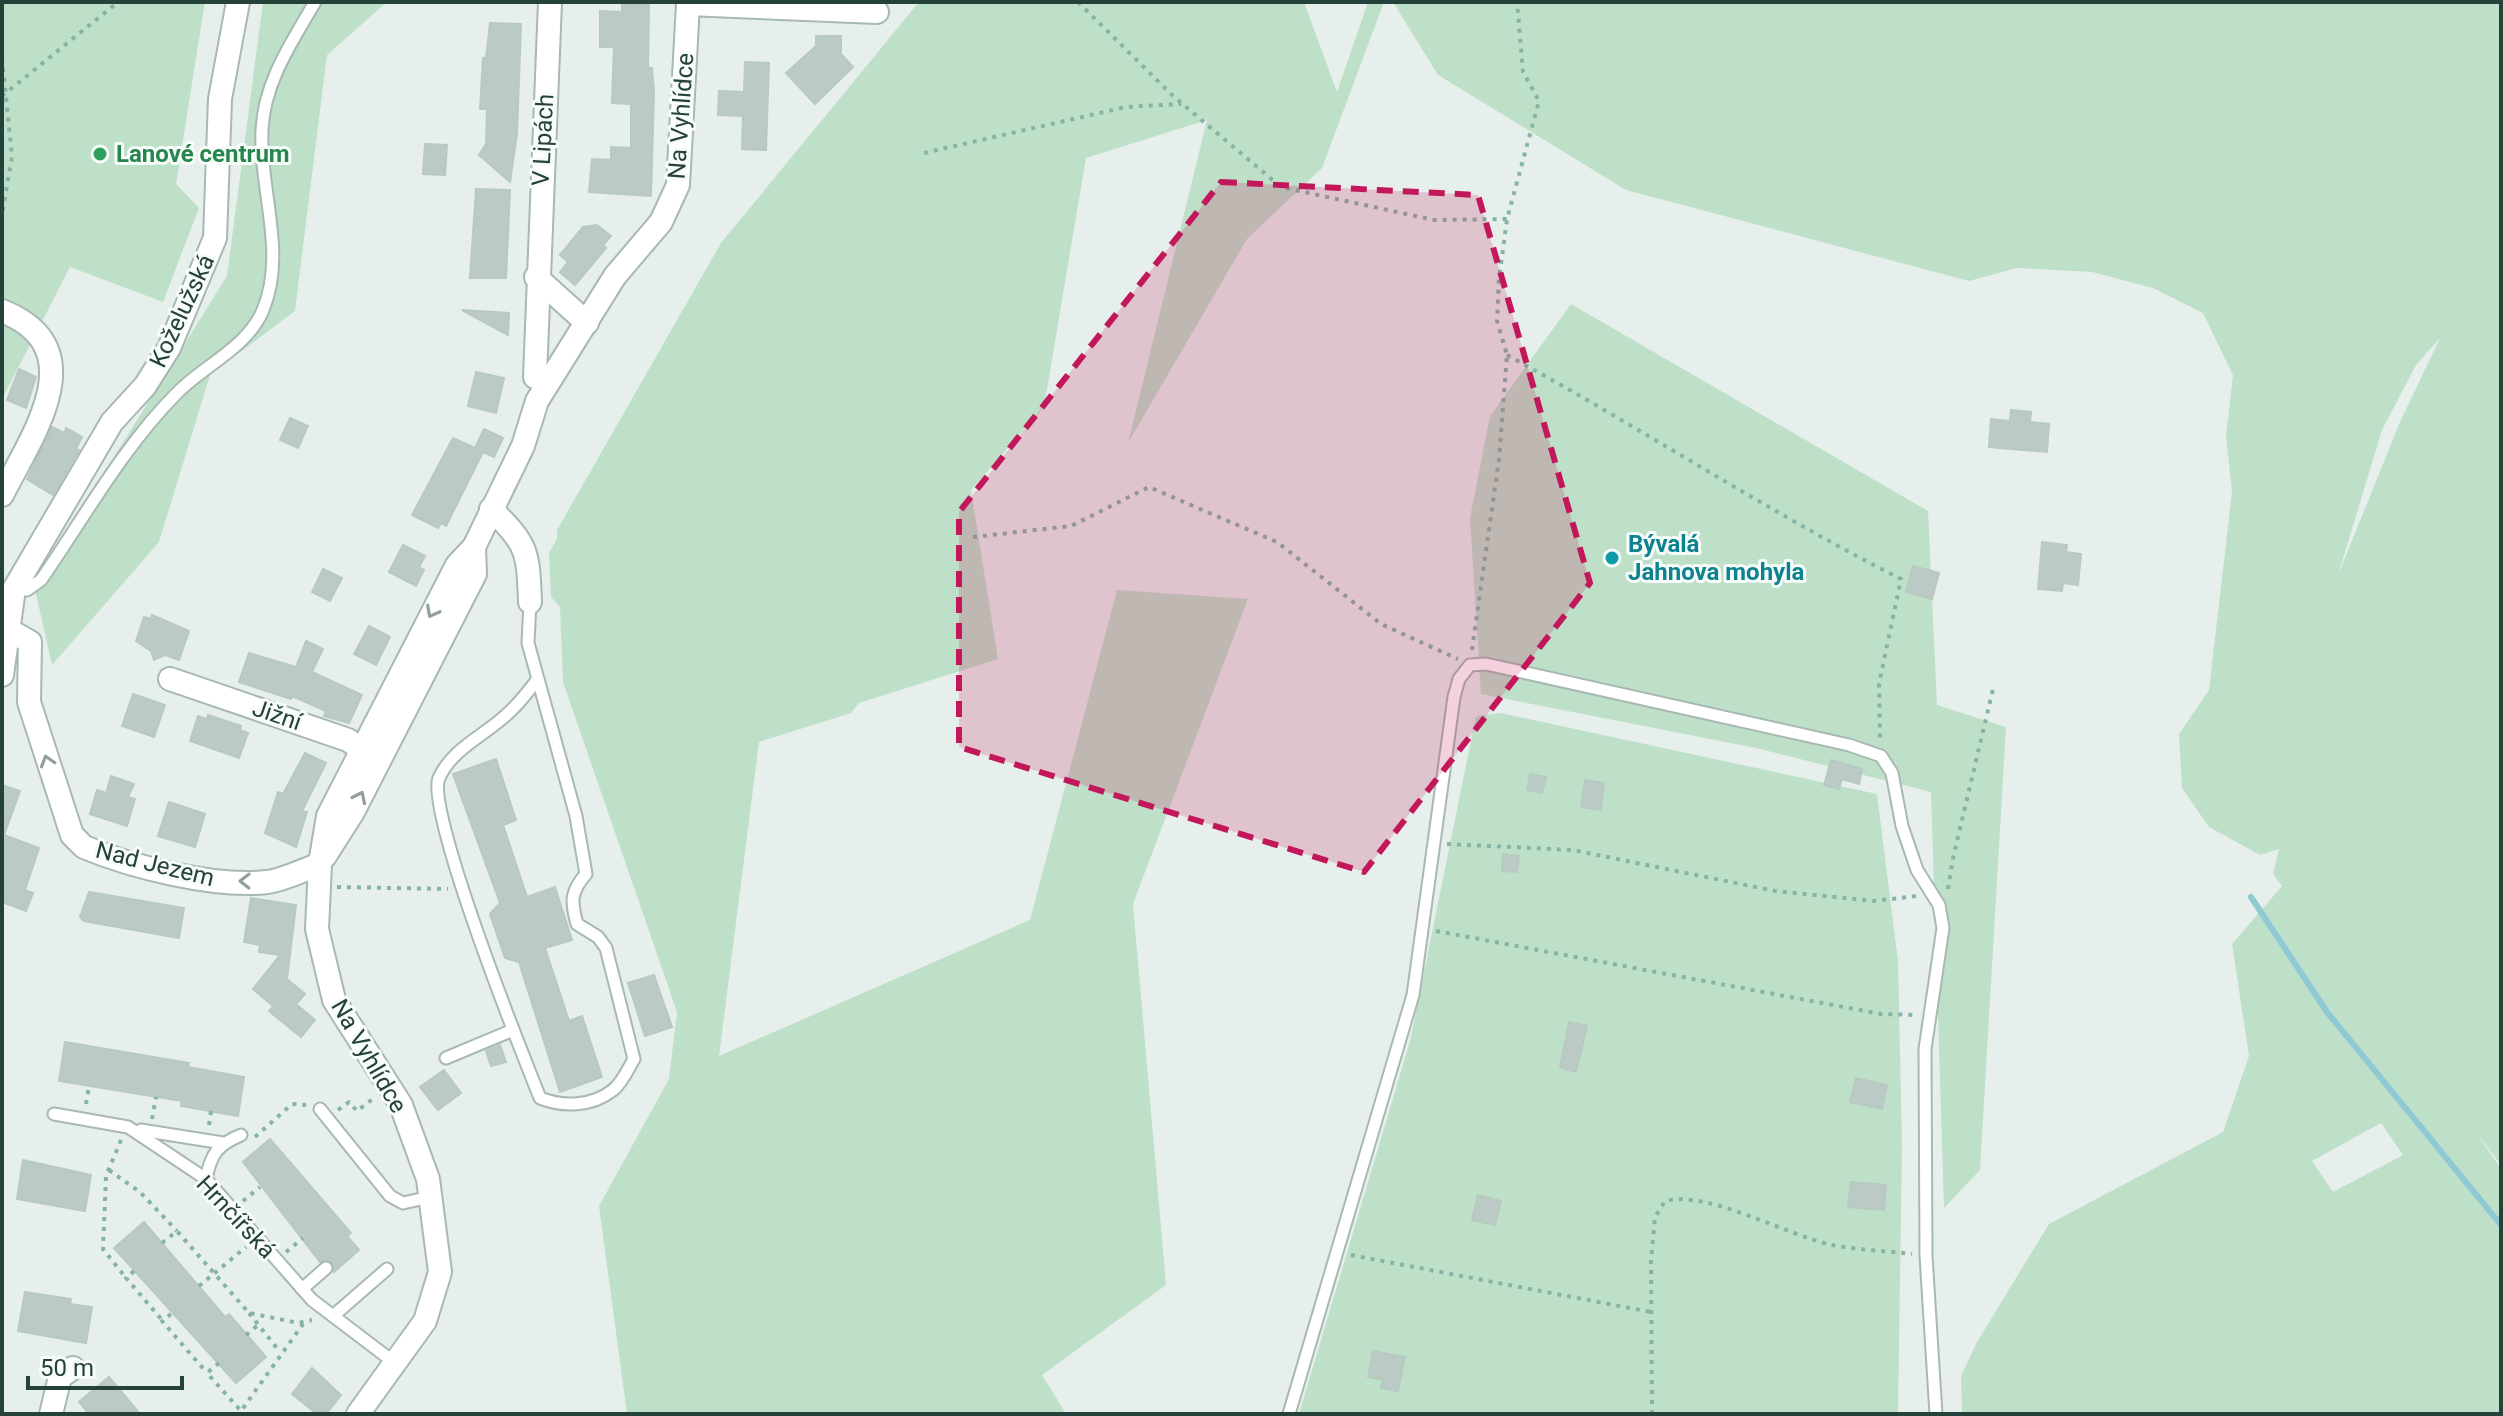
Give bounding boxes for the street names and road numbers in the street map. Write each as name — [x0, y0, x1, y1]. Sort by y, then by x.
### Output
street label: Na Vyhlídce — [663, 52, 699, 180]
street label: V Lipách — [527, 93, 559, 187]
street label: Koželužská — [144, 250, 220, 372]
street label: Jižní — [249, 694, 306, 737]
street label: Nad Jezem — [93, 836, 217, 892]
street label: Na Vyhlídce — [325, 994, 413, 1118]
street label: Hrnčířská — [191, 1170, 281, 1264]

